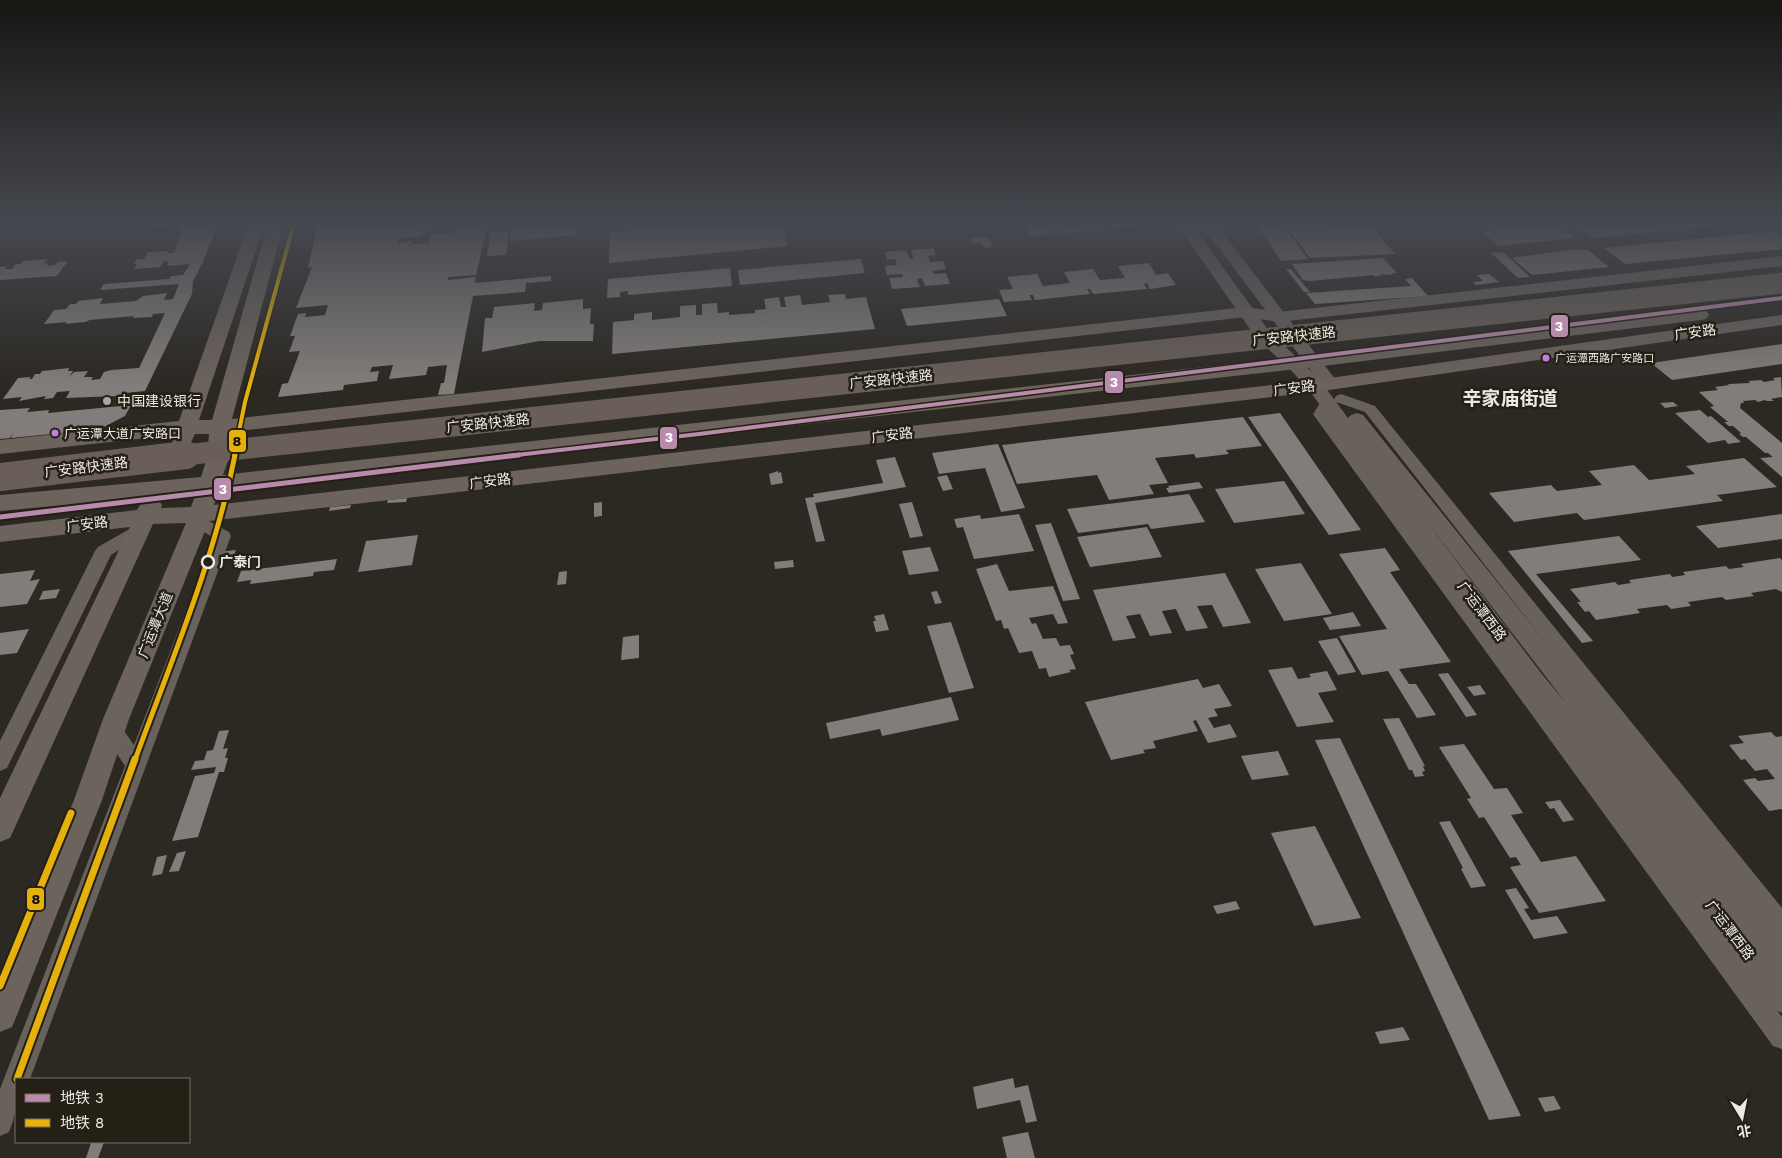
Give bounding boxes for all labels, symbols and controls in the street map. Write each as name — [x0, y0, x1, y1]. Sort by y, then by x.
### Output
line badge: 3 — [1550, 314, 1569, 338]
text: 3 — [1555, 318, 1563, 334]
street label: 广安路 — [1673, 321, 1717, 343]
street label: 广安路快速路 — [1251, 324, 1337, 348]
place label: 广运潭西路广安路口 — [1555, 352, 1654, 365]
marker: 广运潭西路广安路口 — [1541, 353, 1551, 363]
street label: 广安路快速路 — [848, 367, 934, 391]
line badge: 3 — [1104, 370, 1124, 394]
text: 3 — [1110, 374, 1118, 390]
street label: 广安路 — [1272, 378, 1316, 398]
district label: 辛家庙街道 — [1462, 387, 1558, 410]
place label: 中国建设银行 — [117, 393, 201, 409]
marker: 中国建设银行 — [101, 395, 113, 407]
street label: 广安路快速路 — [445, 411, 531, 435]
street label: 广安路 — [870, 425, 914, 445]
place label: 广运潭大道广安路口 — [64, 426, 181, 441]
line badge: 3 — [659, 426, 678, 450]
marker: 广运潭大道广安路口 — [50, 428, 60, 438]
line badge: 8 — [228, 429, 247, 453]
text: 3 — [665, 429, 673, 445]
text: 8 — [233, 433, 242, 449]
street label: 广安路快速路 — [43, 454, 129, 480]
street label: 广安路 — [468, 471, 512, 491]
line badge: 3 — [213, 477, 232, 501]
text: 3 — [219, 481, 227, 497]
street label: 广安路 — [65, 514, 109, 534]
place label: 广泰门 — [219, 554, 261, 570]
marker: 广泰门 — [201, 555, 215, 569]
street label: 广运潭西路 — [1455, 578, 1509, 644]
street label: 广运潭大道 — [134, 590, 176, 660]
line badge: 8 — [26, 887, 45, 911]
text: 8 — [32, 891, 41, 907]
street label: 广运潭西路 — [1703, 897, 1757, 963]
legend — [15, 1078, 190, 1143]
text: 地铁 3 — [60, 1089, 104, 1107]
north arrow — [1717, 1093, 1767, 1143]
text: 地铁 8 — [60, 1114, 104, 1132]
text: 北 — [1736, 1122, 1753, 1140]

